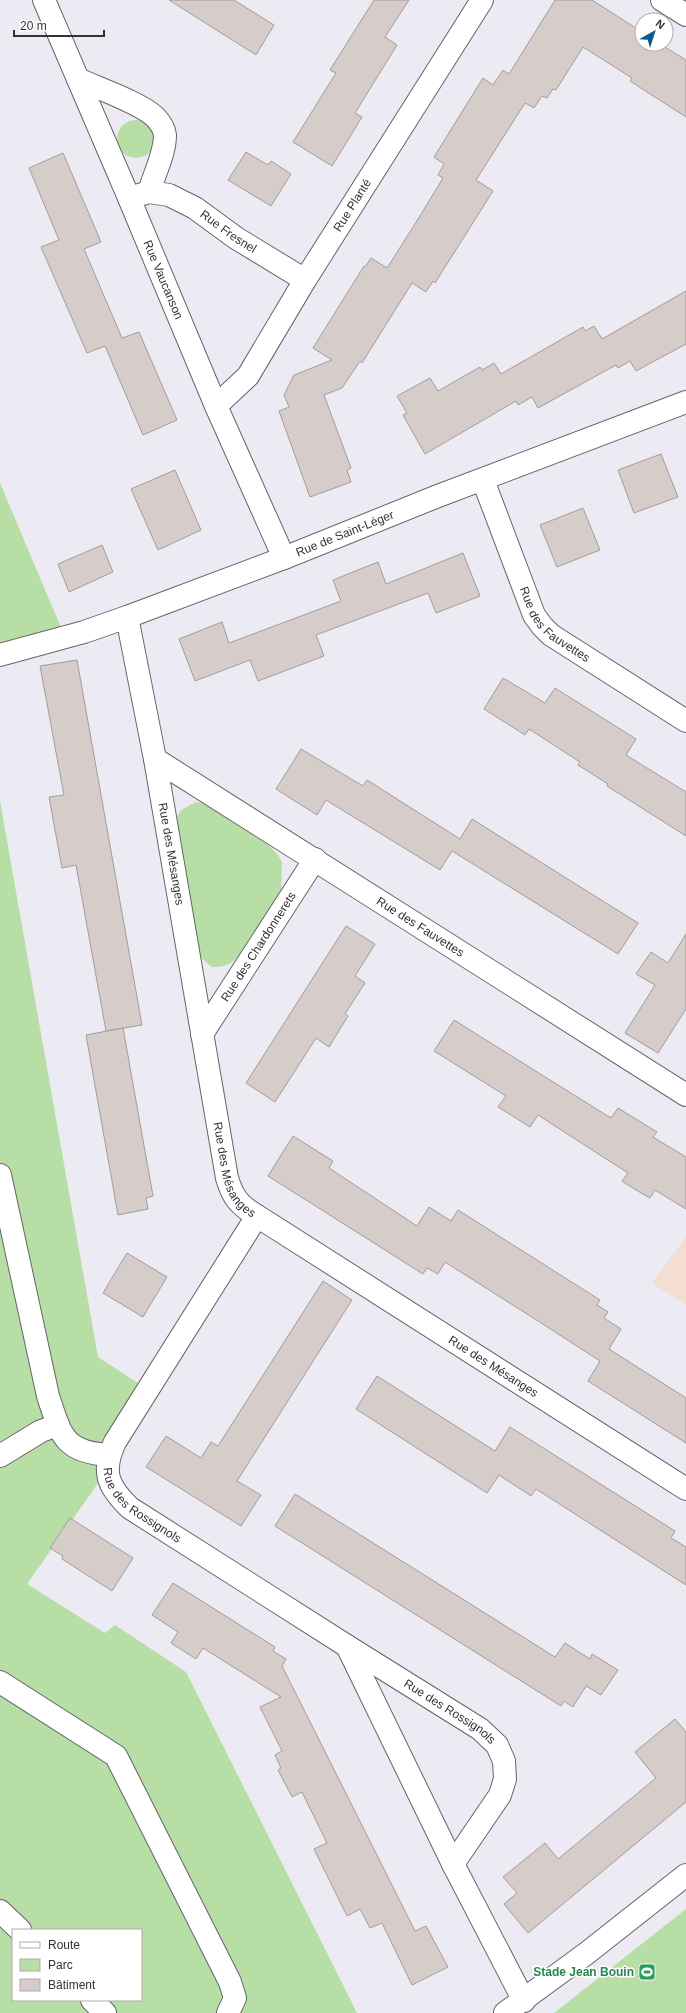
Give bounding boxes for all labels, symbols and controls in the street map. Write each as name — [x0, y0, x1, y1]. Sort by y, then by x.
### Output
scale bar — [14, 12, 104, 38]
north arrow — [634, 12, 674, 52]
text: N — [653, 17, 667, 31]
text: 20 m — [20, 19, 47, 33]
street label: Rue Planté — [330, 176, 374, 234]
street label: Rue Fresnel — [197, 207, 259, 256]
street label: Rue Vaucanson — [140, 238, 186, 321]
street label: Rue de Saint-Léger — [294, 508, 396, 559]
street label: Rue des Fauvettes — [517, 585, 593, 665]
street label: Rue des Mésanges — [156, 802, 187, 906]
street label: Rue des Chardonnerets — [218, 889, 299, 1004]
street label: Rue des Fauvettes — [374, 894, 467, 960]
street label: Rue des Mésanges — [211, 1121, 258, 1220]
street label: Rue des Mésanges — [446, 1333, 541, 1400]
street label: Rue des Rossignols — [101, 1467, 184, 1546]
street label: Rue des Rossignols — [401, 1676, 498, 1747]
legend — [12, 1929, 142, 2001]
text: Route — [48, 1938, 80, 1952]
text: Parc — [48, 1958, 73, 1972]
sports icon: Stade Jean Bouin — [637, 1962, 657, 1982]
place label: Stade Jean Bouin — [533, 1965, 634, 1979]
text: Bâtiment — [48, 1978, 96, 1992]

